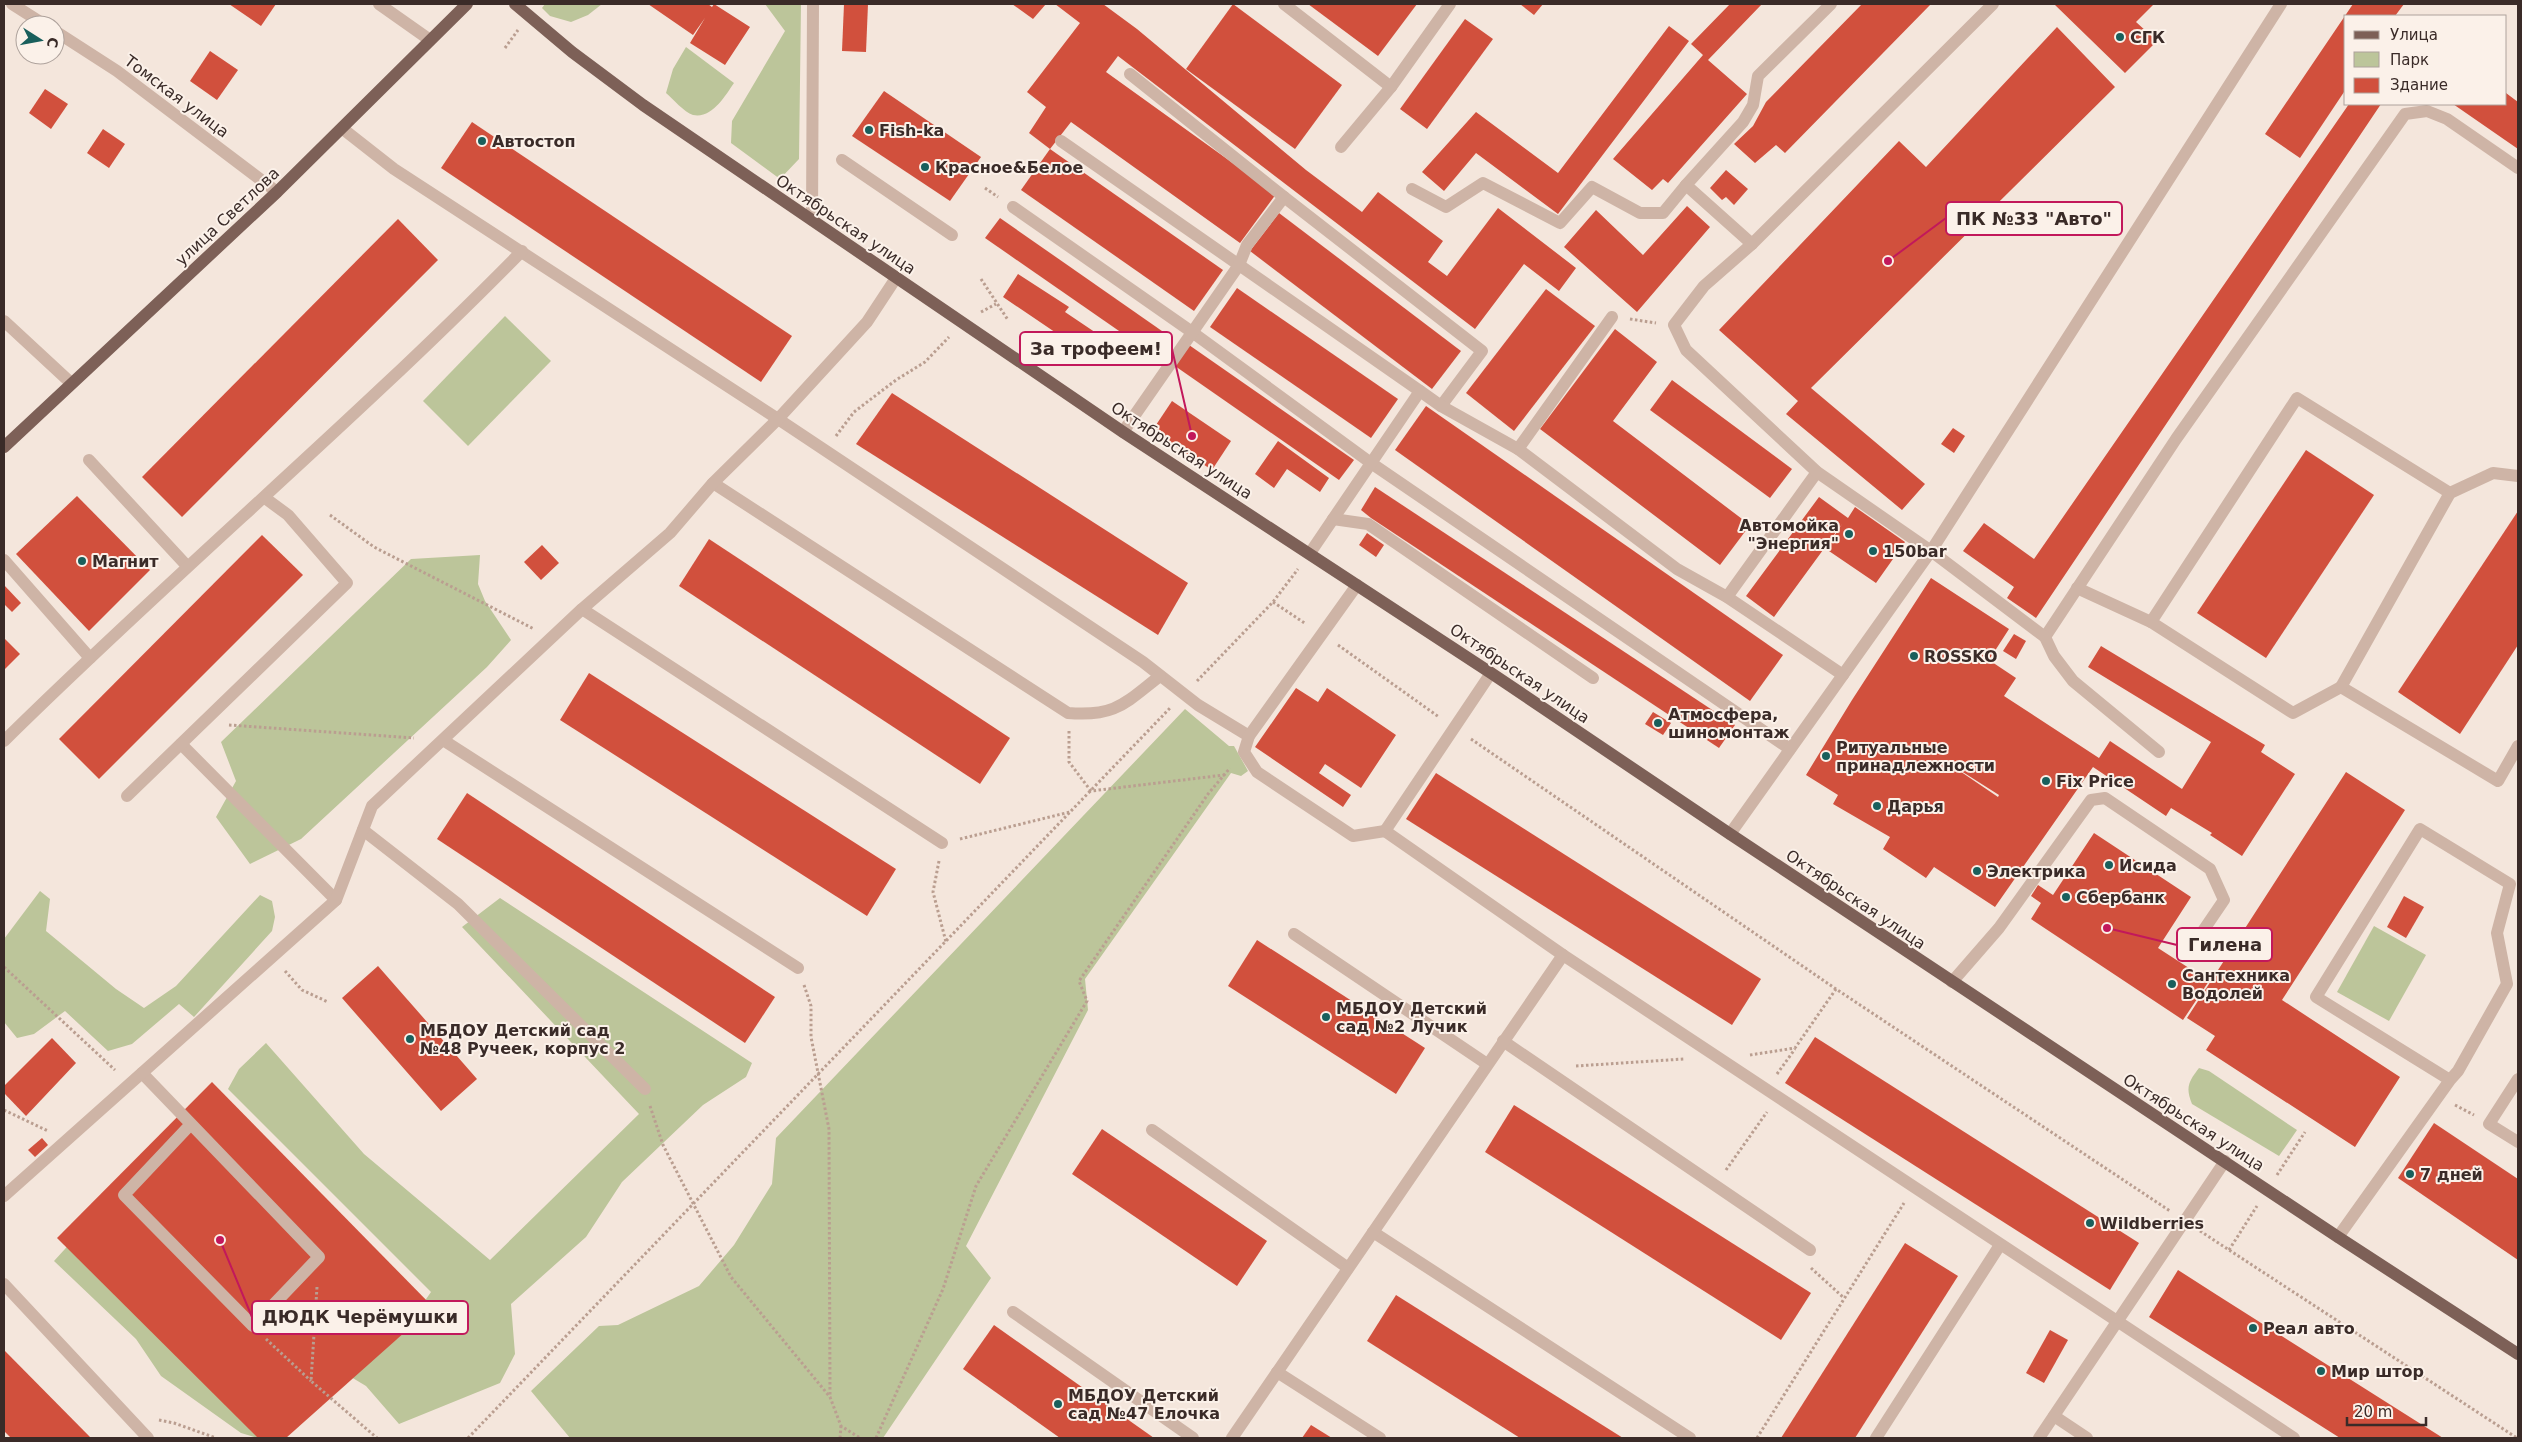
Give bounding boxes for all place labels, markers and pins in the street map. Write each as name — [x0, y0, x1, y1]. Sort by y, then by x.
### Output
place label: СГК — [2130, 28, 2165, 47]
marker: СГК — [2114, 31, 2126, 43]
place label: Fish-ka — [879, 121, 944, 140]
marker: Fish-ka — [863, 124, 875, 136]
place label: Автостоп — [492, 132, 576, 151]
marker: Автостоп — [476, 135, 488, 147]
place label: Красное&Белое — [935, 158, 1083, 177]
marker: Красное&Белое — [919, 161, 931, 173]
callout: ПК №33 "Авто" — [1946, 202, 2122, 235]
callout: За трофеем! — [1020, 332, 1172, 365]
place label: Автомойка "Энергия" — [1739, 516, 1839, 553]
marker: Автомойка "Энергия" — [1843, 528, 1855, 540]
place label: 150bar — [1883, 542, 1947, 561]
marker: 150bar — [1867, 545, 1879, 557]
place label: Магнит — [92, 552, 159, 571]
marker: Магнит — [76, 555, 88, 567]
place label: ROSSKO — [1924, 647, 1998, 666]
marker: ROSSKO — [1908, 650, 1920, 662]
place label: Атмосфера, шиномонтаж — [1668, 705, 1789, 742]
marker: Атмосфера, шиномонтаж — [1652, 717, 1664, 729]
place label: Ритуальные принадлежности — [1836, 738, 1995, 775]
marker: Ритуальные принадлежности — [1820, 750, 1832, 762]
place label: Fix Price — [2056, 772, 2134, 791]
marker: Fix Price — [2040, 775, 2052, 787]
place label: Дарья — [1887, 797, 1944, 816]
marker: Дарья — [1871, 800, 1883, 812]
place label: Исида — [2119, 856, 2177, 875]
marker: Исида — [2103, 859, 2115, 871]
place label: Электрика — [1987, 862, 2086, 881]
marker: Электрика — [1971, 865, 1983, 877]
place label: Сбербанк — [2076, 888, 2165, 907]
marker: Сбербанк — [2060, 891, 2072, 903]
callout: Гилена — [2177, 928, 2272, 961]
place label: Сантехника Водолей — [2182, 966, 2290, 1003]
marker: Сантехника Водолей — [2166, 978, 2178, 990]
place label: МБДОУ Детский сад №2 Лучик — [1336, 999, 1487, 1036]
marker: МБДОУ Детский сад №2 Лучик — [1320, 1011, 1332, 1023]
place label: МБДОУ Детский сад №48 Ручеек, корпус 2 — [420, 1021, 625, 1058]
marker: МБДОУ Детский сад №48 Ручеек, корпус 2 — [404, 1033, 416, 1045]
place label: 7 дней — [2420, 1165, 2483, 1184]
marker: 7 дней — [2404, 1168, 2416, 1180]
place label: Wildberries — [2100, 1214, 2204, 1233]
marker: Wildberries — [2084, 1217, 2096, 1229]
callout: ДЮДК Черёмушки — [252, 1301, 468, 1334]
place label: Реал авто — [2263, 1319, 2355, 1338]
marker: Реал авто — [2247, 1322, 2259, 1334]
place label: Мир штор — [2331, 1362, 2424, 1381]
marker: Мир штор — [2315, 1365, 2327, 1377]
place label: МБДОУ Детский сад №47 Елочка — [1068, 1386, 1220, 1423]
marker: МБДОУ Детский сад №47 Елочка — [1052, 1398, 1064, 1410]

